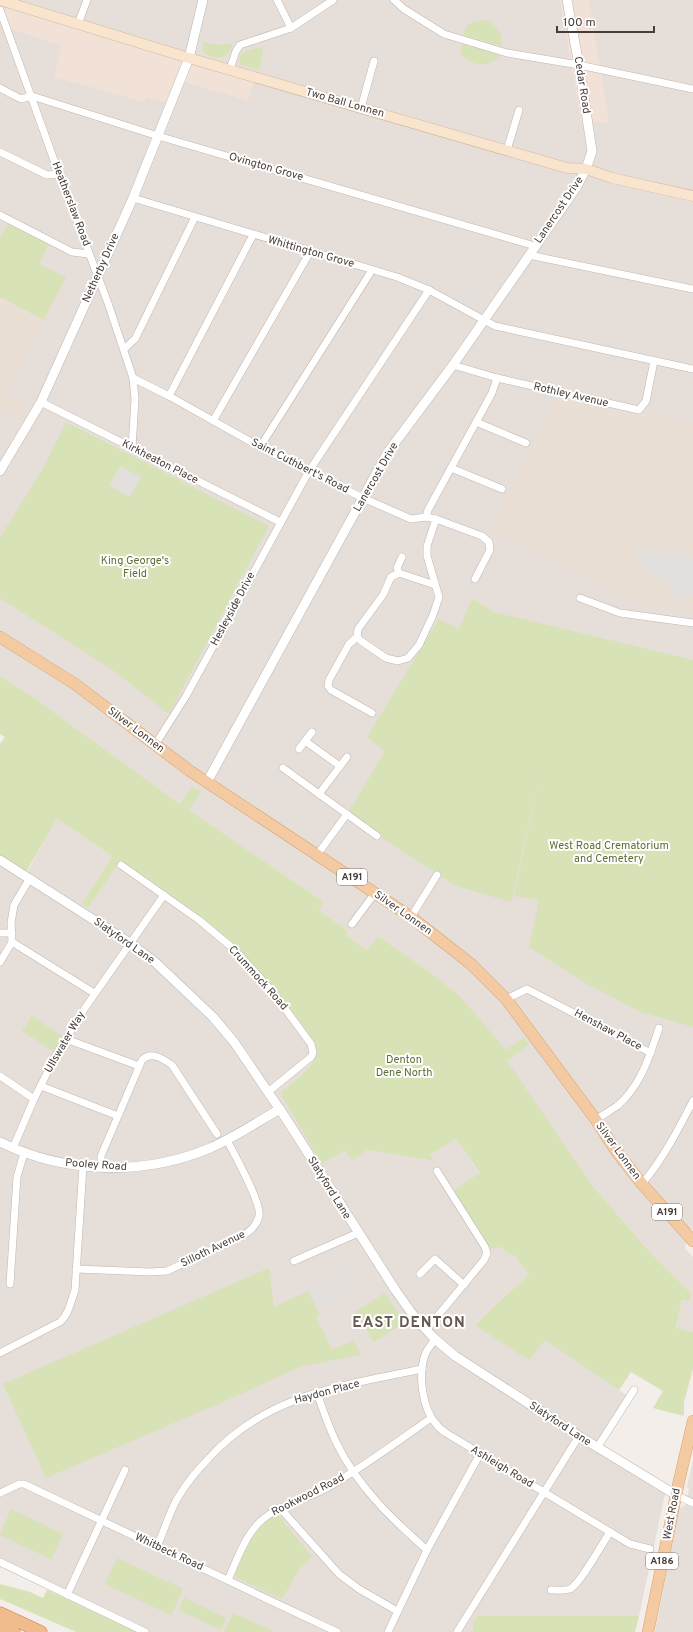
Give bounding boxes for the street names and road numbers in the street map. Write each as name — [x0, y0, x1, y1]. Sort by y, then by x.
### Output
street label: Cedar Road — [571, 55, 593, 115]
street label: Two Ball Lonnen — [304, 85, 386, 121]
street label: Ovington Grove — [227, 150, 305, 184]
street label: Heatherslaw Road — [48, 160, 94, 248]
street label: Lanercost Drive — [531, 174, 587, 246]
street label: Netherby Drive — [79, 231, 123, 305]
street label: Whittington Grove — [266, 233, 356, 271]
street label: Rothley Avenue — [532, 380, 610, 410]
street label: Saint Cuthbert's Road — [249, 435, 351, 497]
street label: Kirkheaton Place — [119, 437, 201, 487]
street label: Lanercost Drive — [350, 440, 402, 514]
street label: Hesleyside Drive — [208, 570, 258, 648]
street label: Silver Lonnen — [105, 704, 167, 756]
road number: A191 — [337, 869, 367, 885]
street label: Silver Lonnen — [371, 888, 435, 938]
street label: Slatyford Lane — [91, 915, 157, 967]
street label: Crummock Road — [225, 943, 291, 1013]
street label: Henshaw Place — [572, 1006, 644, 1054]
street label: Ullswater Way — [42, 1008, 88, 1075]
street label: Silver Lonnen — [592, 1119, 644, 1183]
street label: Slatyford Lane — [304, 1154, 354, 1222]
street label: Pooley Road — [65, 1156, 127, 1174]
road number: A191 — [652, 1204, 682, 1220]
street label: Silloth Avenue — [178, 1227, 248, 1271]
street label: Haydon Place — [293, 1377, 361, 1407]
street label: Slatyford Lane — [526, 1399, 594, 1449]
street label: Ashleigh Road — [468, 1443, 536, 1491]
street label: Rookwood Road — [269, 1471, 347, 1519]
street label: West Road — [660, 1487, 684, 1541]
street label: Whitbeck Road — [132, 1530, 206, 1574]
road number: A186 — [646, 1553, 678, 1569]

